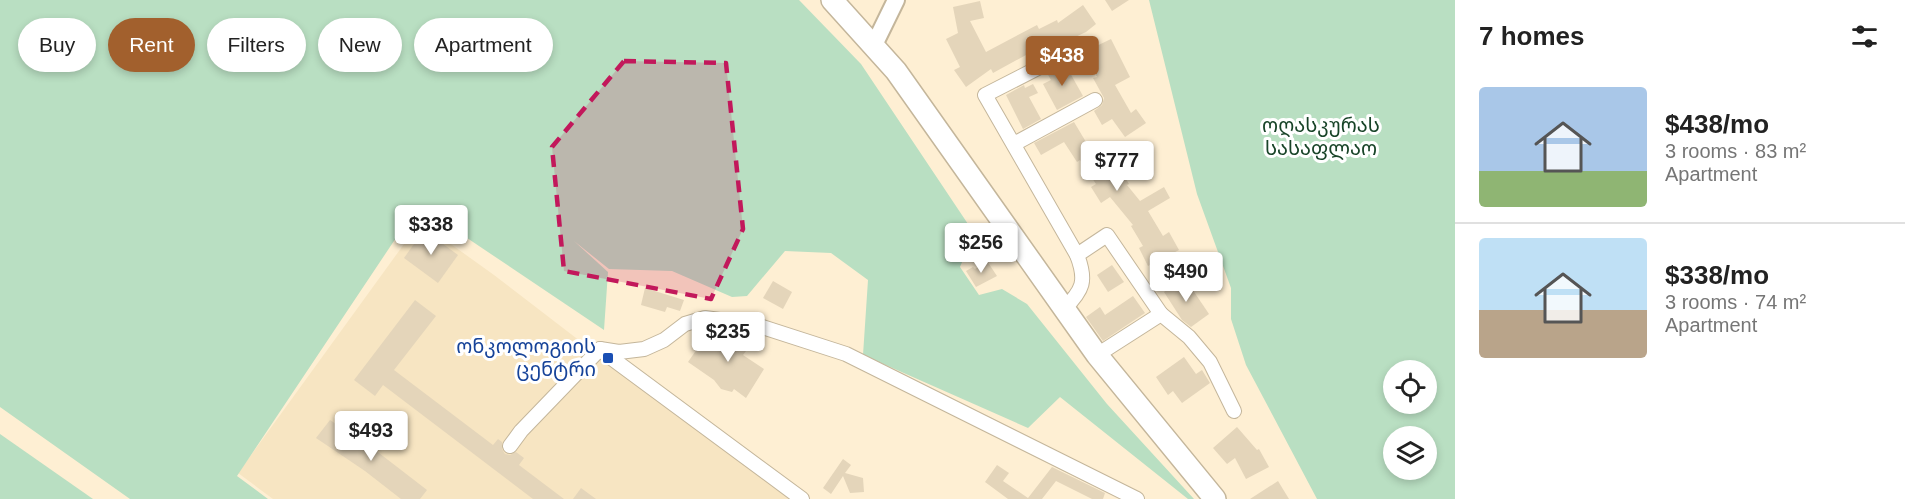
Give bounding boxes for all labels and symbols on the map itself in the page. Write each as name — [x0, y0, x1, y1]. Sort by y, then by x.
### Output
pin: $438 — [1026, 36, 1098, 87]
park label: ოღასკურას სასაფლაო — [1262, 114, 1380, 161]
pin: $777 — [1081, 141, 1153, 192]
pin: $338 — [395, 205, 467, 256]
pin: $256 — [945, 223, 1017, 274]
pin: $490 — [1150, 252, 1222, 303]
pin: $235 — [692, 312, 764, 363]
place label: ონკოლოგიის ცენტრი — [456, 335, 596, 381]
marker: ონკოლოგიის ცენტრი — [601, 351, 615, 365]
pin: $493 — [335, 411, 407, 462]

